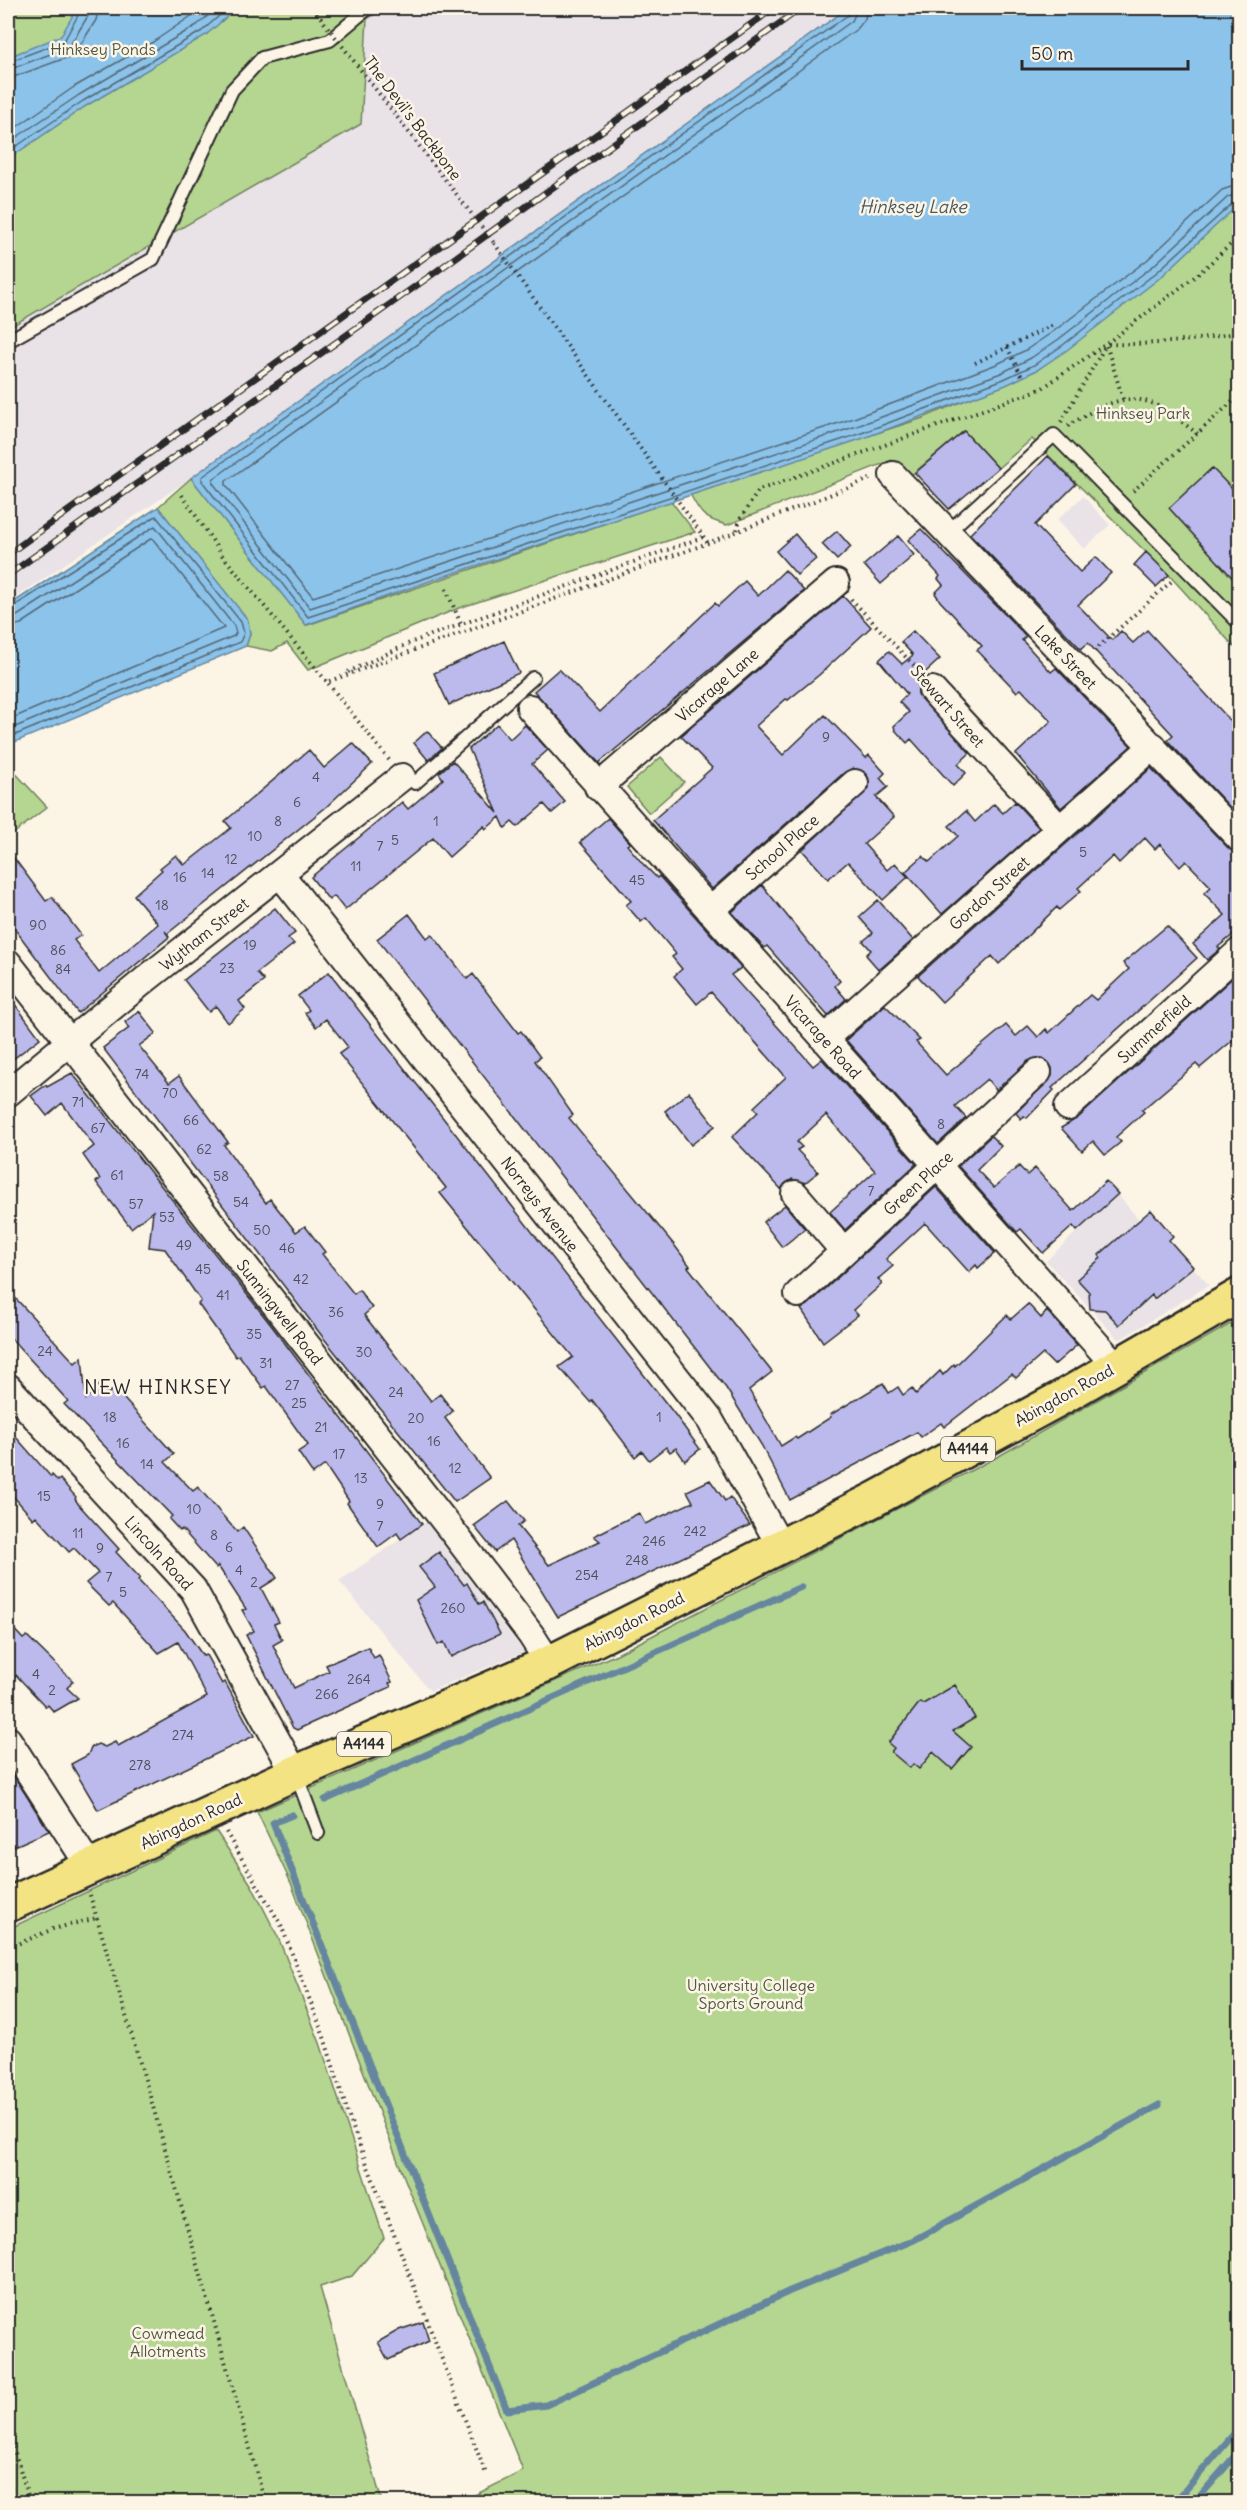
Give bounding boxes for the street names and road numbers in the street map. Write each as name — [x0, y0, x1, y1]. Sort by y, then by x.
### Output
street label: The Devil's Backbone — [360, 52, 466, 184]
street label: Lake Street — [1031, 621, 1102, 693]
street label: Vicarage Lane — [672, 644, 762, 726]
street label: Stewart Street — [907, 661, 990, 752]
street label: School Place — [741, 810, 823, 884]
street label: Gordon Street — [945, 851, 1034, 934]
street label: Wytham Street — [155, 893, 253, 975]
street label: Vicarage Road — [780, 991, 866, 1083]
street label: Summerfield — [1113, 991, 1195, 1067]
street label: Green Place — [879, 1147, 957, 1219]
street label: Norreys Avenue — [497, 1153, 583, 1255]
street label: Sunningwell Road — [233, 1255, 327, 1369]
street label: Abingdon Road — [1011, 1360, 1117, 1430]
road number: A4144 — [941, 1437, 995, 1461]
street label: Lincoln Road — [121, 1512, 197, 1594]
street label: Abingdon Road — [581, 1587, 687, 1655]
road number: A4144 — [337, 1732, 391, 1756]
street label: Abingdon Road — [137, 1789, 245, 1853]

